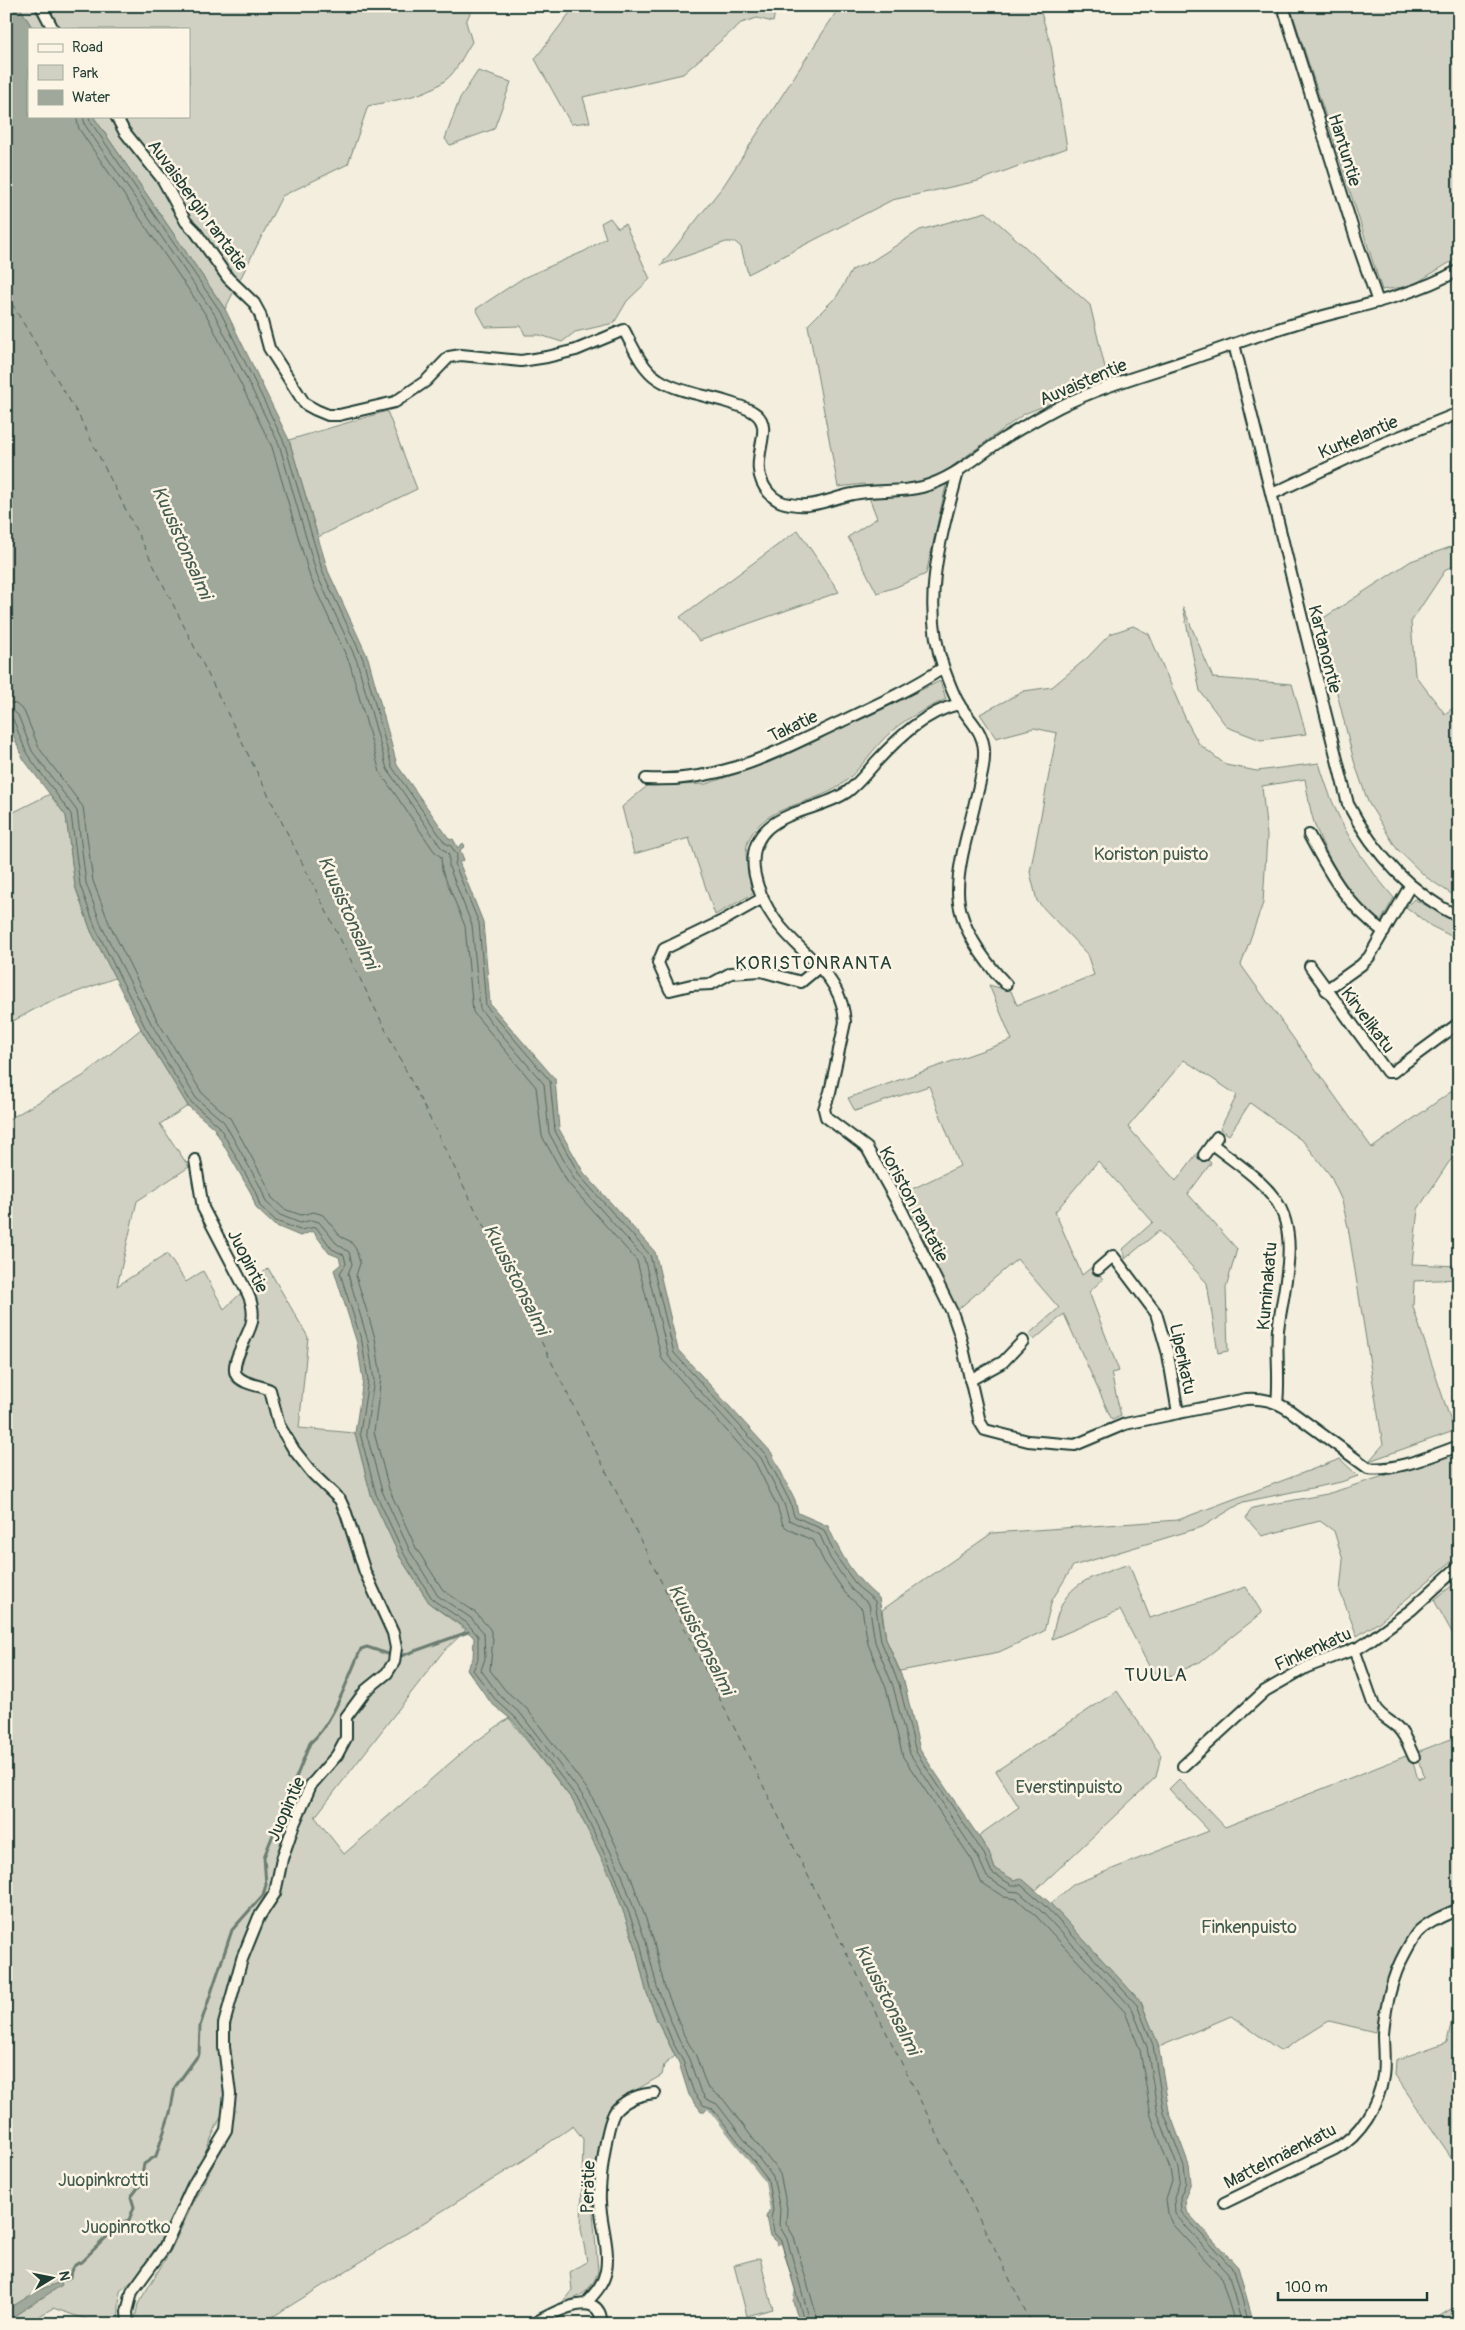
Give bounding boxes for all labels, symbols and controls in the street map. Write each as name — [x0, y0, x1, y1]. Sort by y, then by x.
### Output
legend — [28, 28, 190, 118]
text: Road — [72, 38, 103, 57]
text: Park — [72, 64, 99, 83]
text: Water — [72, 88, 111, 107]
street label: Hantuntie — [1323, 111, 1367, 189]
street label: Auvaisbergin rantatie — [142, 135, 253, 276]
street label: Auvaistentie — [1036, 354, 1131, 411]
street label: Kurkelantie — [1315, 410, 1402, 464]
water label: Kuusistonsalmi — [146, 482, 219, 605]
street label: Kartanontie — [1302, 603, 1347, 696]
street label: Takatie — [765, 705, 822, 748]
park label: Koriston puisto — [1094, 843, 1209, 866]
water label: Kuusistonsalmi — [312, 852, 385, 975]
district label: KORISTONRANTA — [735, 951, 893, 975]
street label: Kirvelikatu — [1335, 983, 1400, 1058]
street label: Koriston rantatie — [873, 1142, 954, 1266]
water label: Kuusistonsalmi — [478, 1220, 555, 1341]
street label: Juopintie — [222, 1226, 273, 1297]
street label: Kuminakatu — [1252, 1241, 1283, 1331]
street label: Liperikatu — [1164, 1321, 1201, 1397]
water label: Kuusistonsalmi — [663, 1580, 740, 1701]
street label: Finkenkatu — [1271, 1622, 1355, 1677]
district label: TUULA — [1124, 1663, 1188, 1687]
street label: Juopintie — [262, 1773, 311, 1845]
park label: Everstinpuisto — [1016, 1776, 1123, 1799]
park label: Finkenpuisto — [1201, 1916, 1297, 1939]
water label: Kuusistonsalmi — [849, 1940, 926, 2061]
street label: Mattelmäenkatu — [1220, 2118, 1340, 2195]
street label: Perätie — [576, 2160, 601, 2214]
park label: Juopinkrotti — [58, 2169, 148, 2192]
park label: Juopinrotko — [81, 2216, 171, 2239]
north arrow — [28, 2252, 78, 2302]
text: N — [55, 2270, 74, 2282]
scale bar — [1278, 2270, 1426, 2302]
text: 100 m — [1285, 2278, 1328, 2297]

